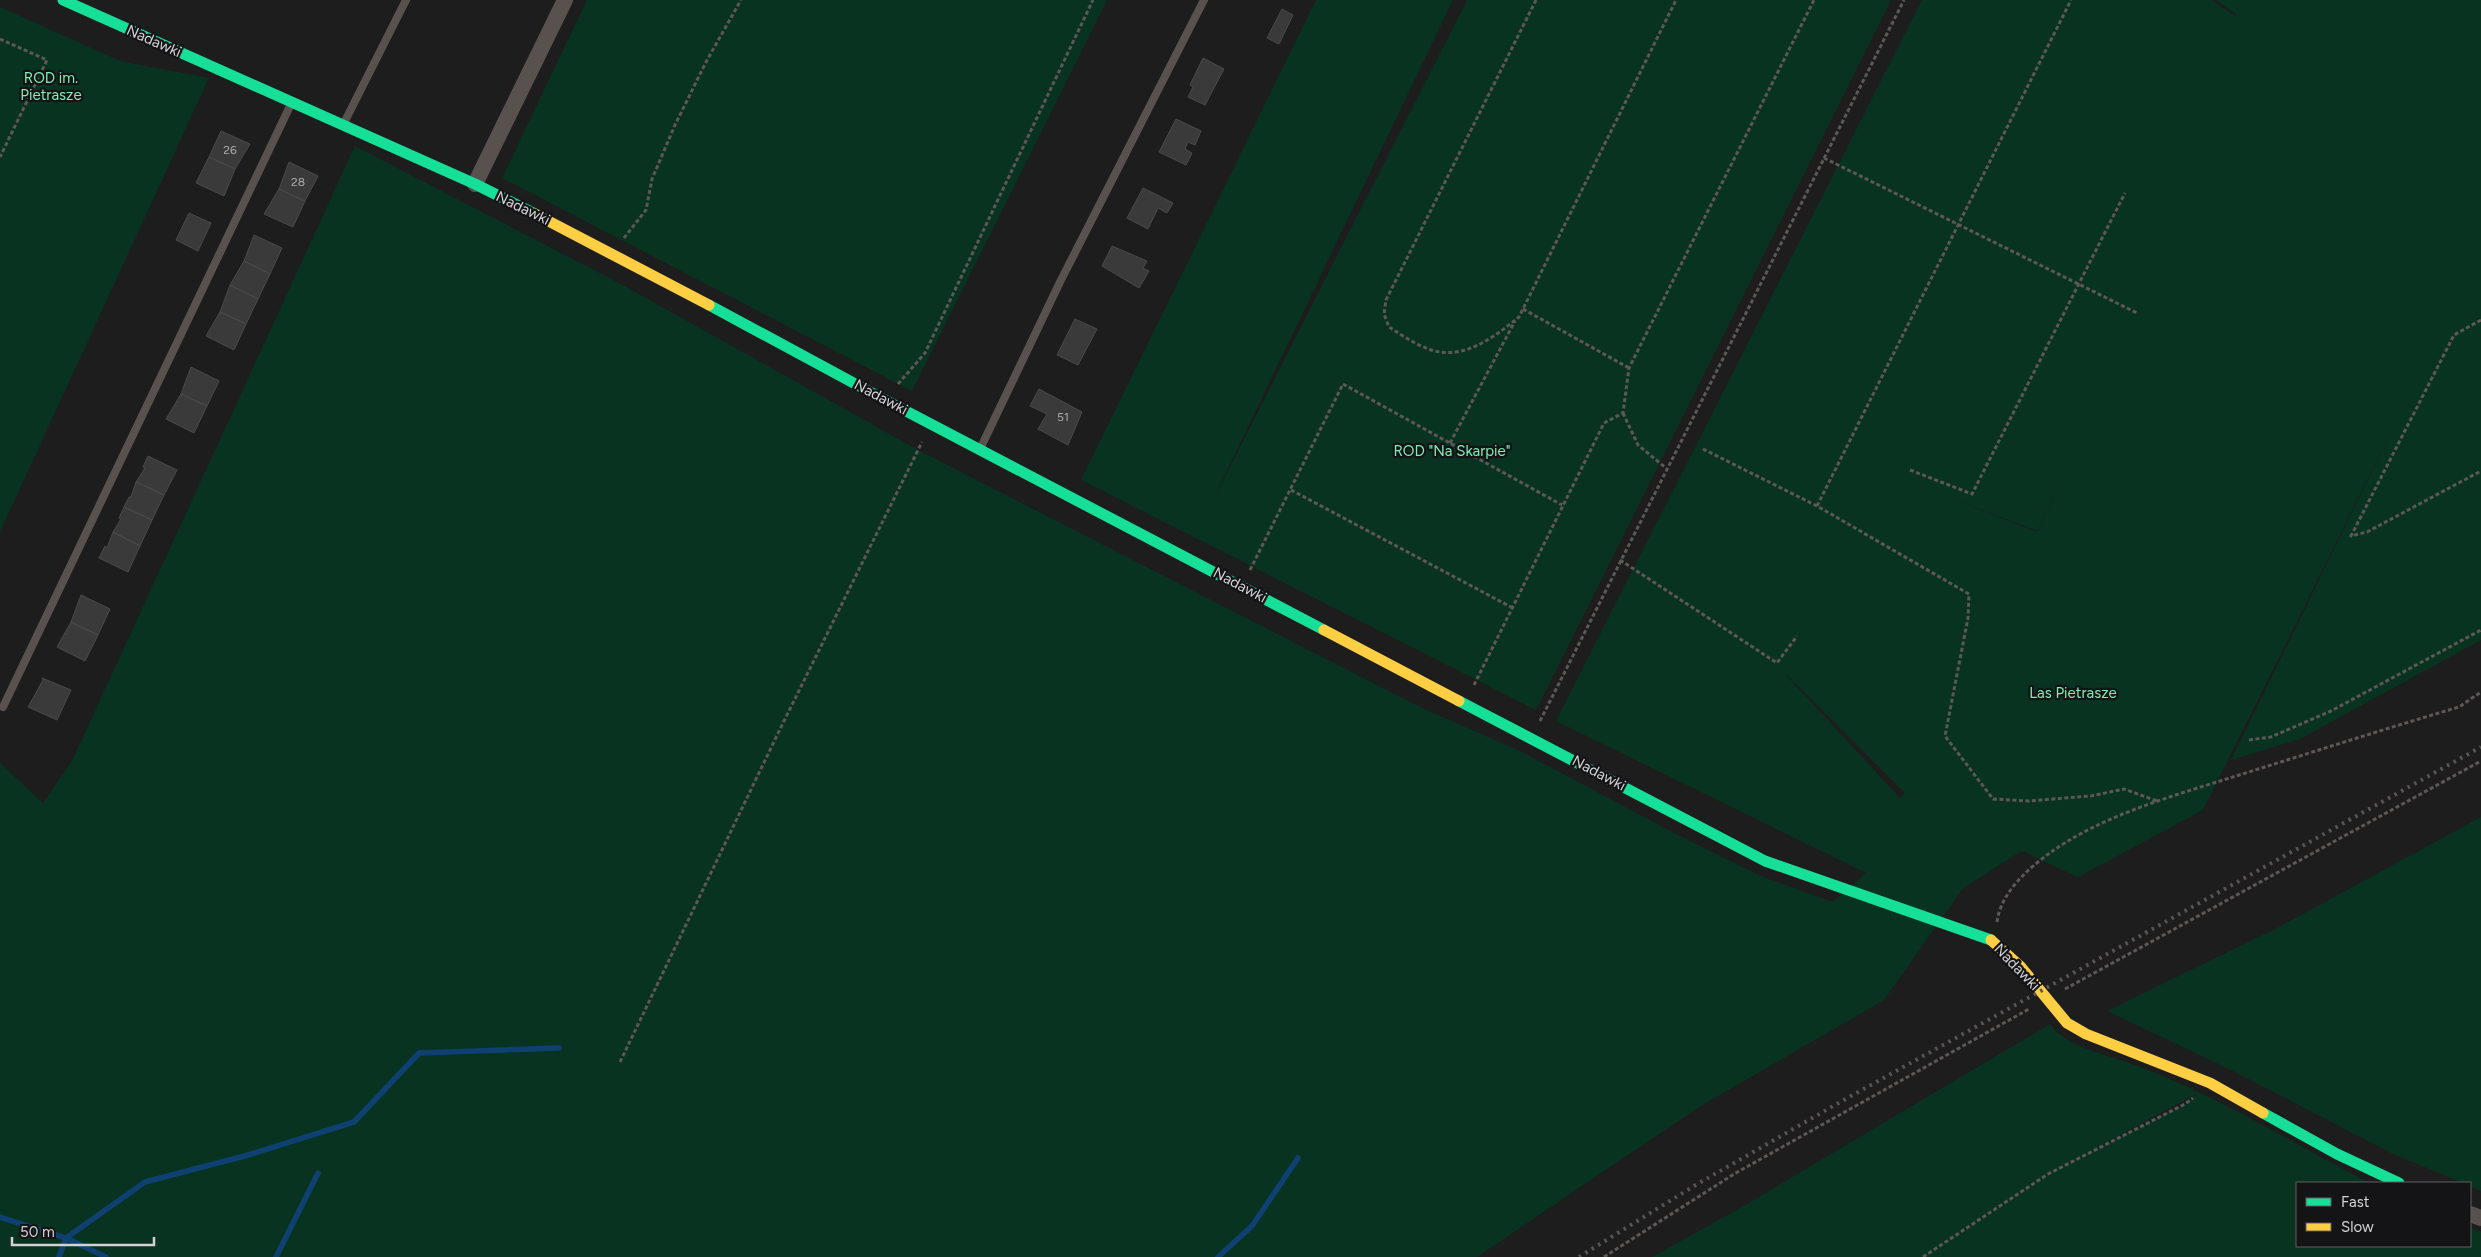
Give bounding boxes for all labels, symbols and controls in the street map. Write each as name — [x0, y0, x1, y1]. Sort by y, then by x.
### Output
street label: Nadawki — [124, 21, 184, 61]
park label: ROD im. Pietrasze — [20, 69, 82, 104]
house number: 26 — [223, 143, 237, 157]
house number: 28 — [291, 175, 305, 189]
street label: Nadawki — [493, 187, 553, 229]
street label: Nadawki — [851, 375, 911, 419]
house number: 51 — [1057, 410, 1069, 424]
park label: ROD "Na Skarpie" — [1393, 442, 1511, 460]
street label: Nadawki — [1210, 563, 1270, 607]
park label: Las Pietrasze — [2029, 684, 2117, 702]
street label: Nadawki — [1569, 751, 1629, 795]
street label: Nadawki — [1990, 940, 2044, 994]
legend — [2296, 1182, 2471, 1247]
text: Fast — [2341, 1193, 2370, 1211]
scale bar — [12, 1214, 155, 1246]
text: Slow — [2341, 1218, 2374, 1236]
text: 50 m — [20, 1223, 55, 1241]

